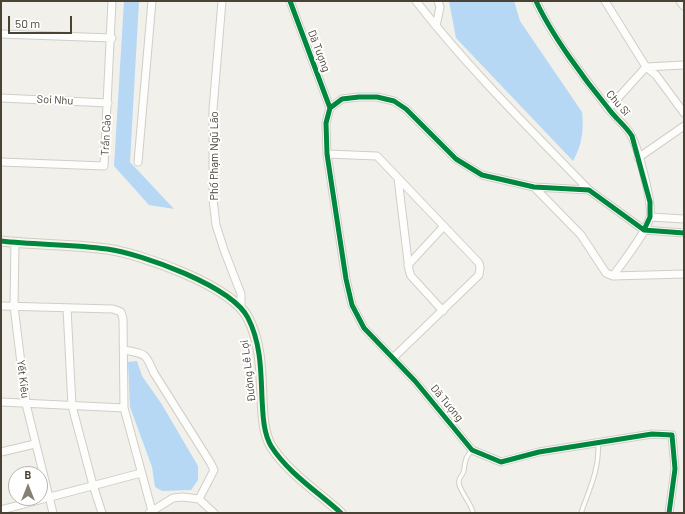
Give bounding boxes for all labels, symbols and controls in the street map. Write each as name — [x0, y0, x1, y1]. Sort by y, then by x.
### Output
scale bar — [10, 8, 74, 34]
text: 50 m — [15, 16, 40, 30]
street label: Dã Tượng — [305, 28, 333, 74]
street label: Chu Sĩ — [603, 88, 633, 118]
street label: Soi Nhu — [36, 92, 74, 108]
street label: Phố Phạm Ngũ Lão — [207, 111, 221, 201]
street label: Trần Cảo — [98, 114, 114, 156]
street label: Đường Lê Lợi — [238, 339, 258, 403]
street label: Yết Kiêu — [14, 359, 32, 399]
street label: Dã Tượng — [428, 382, 466, 424]
north arrow — [8, 466, 48, 506]
text: B — [25, 468, 31, 481]

